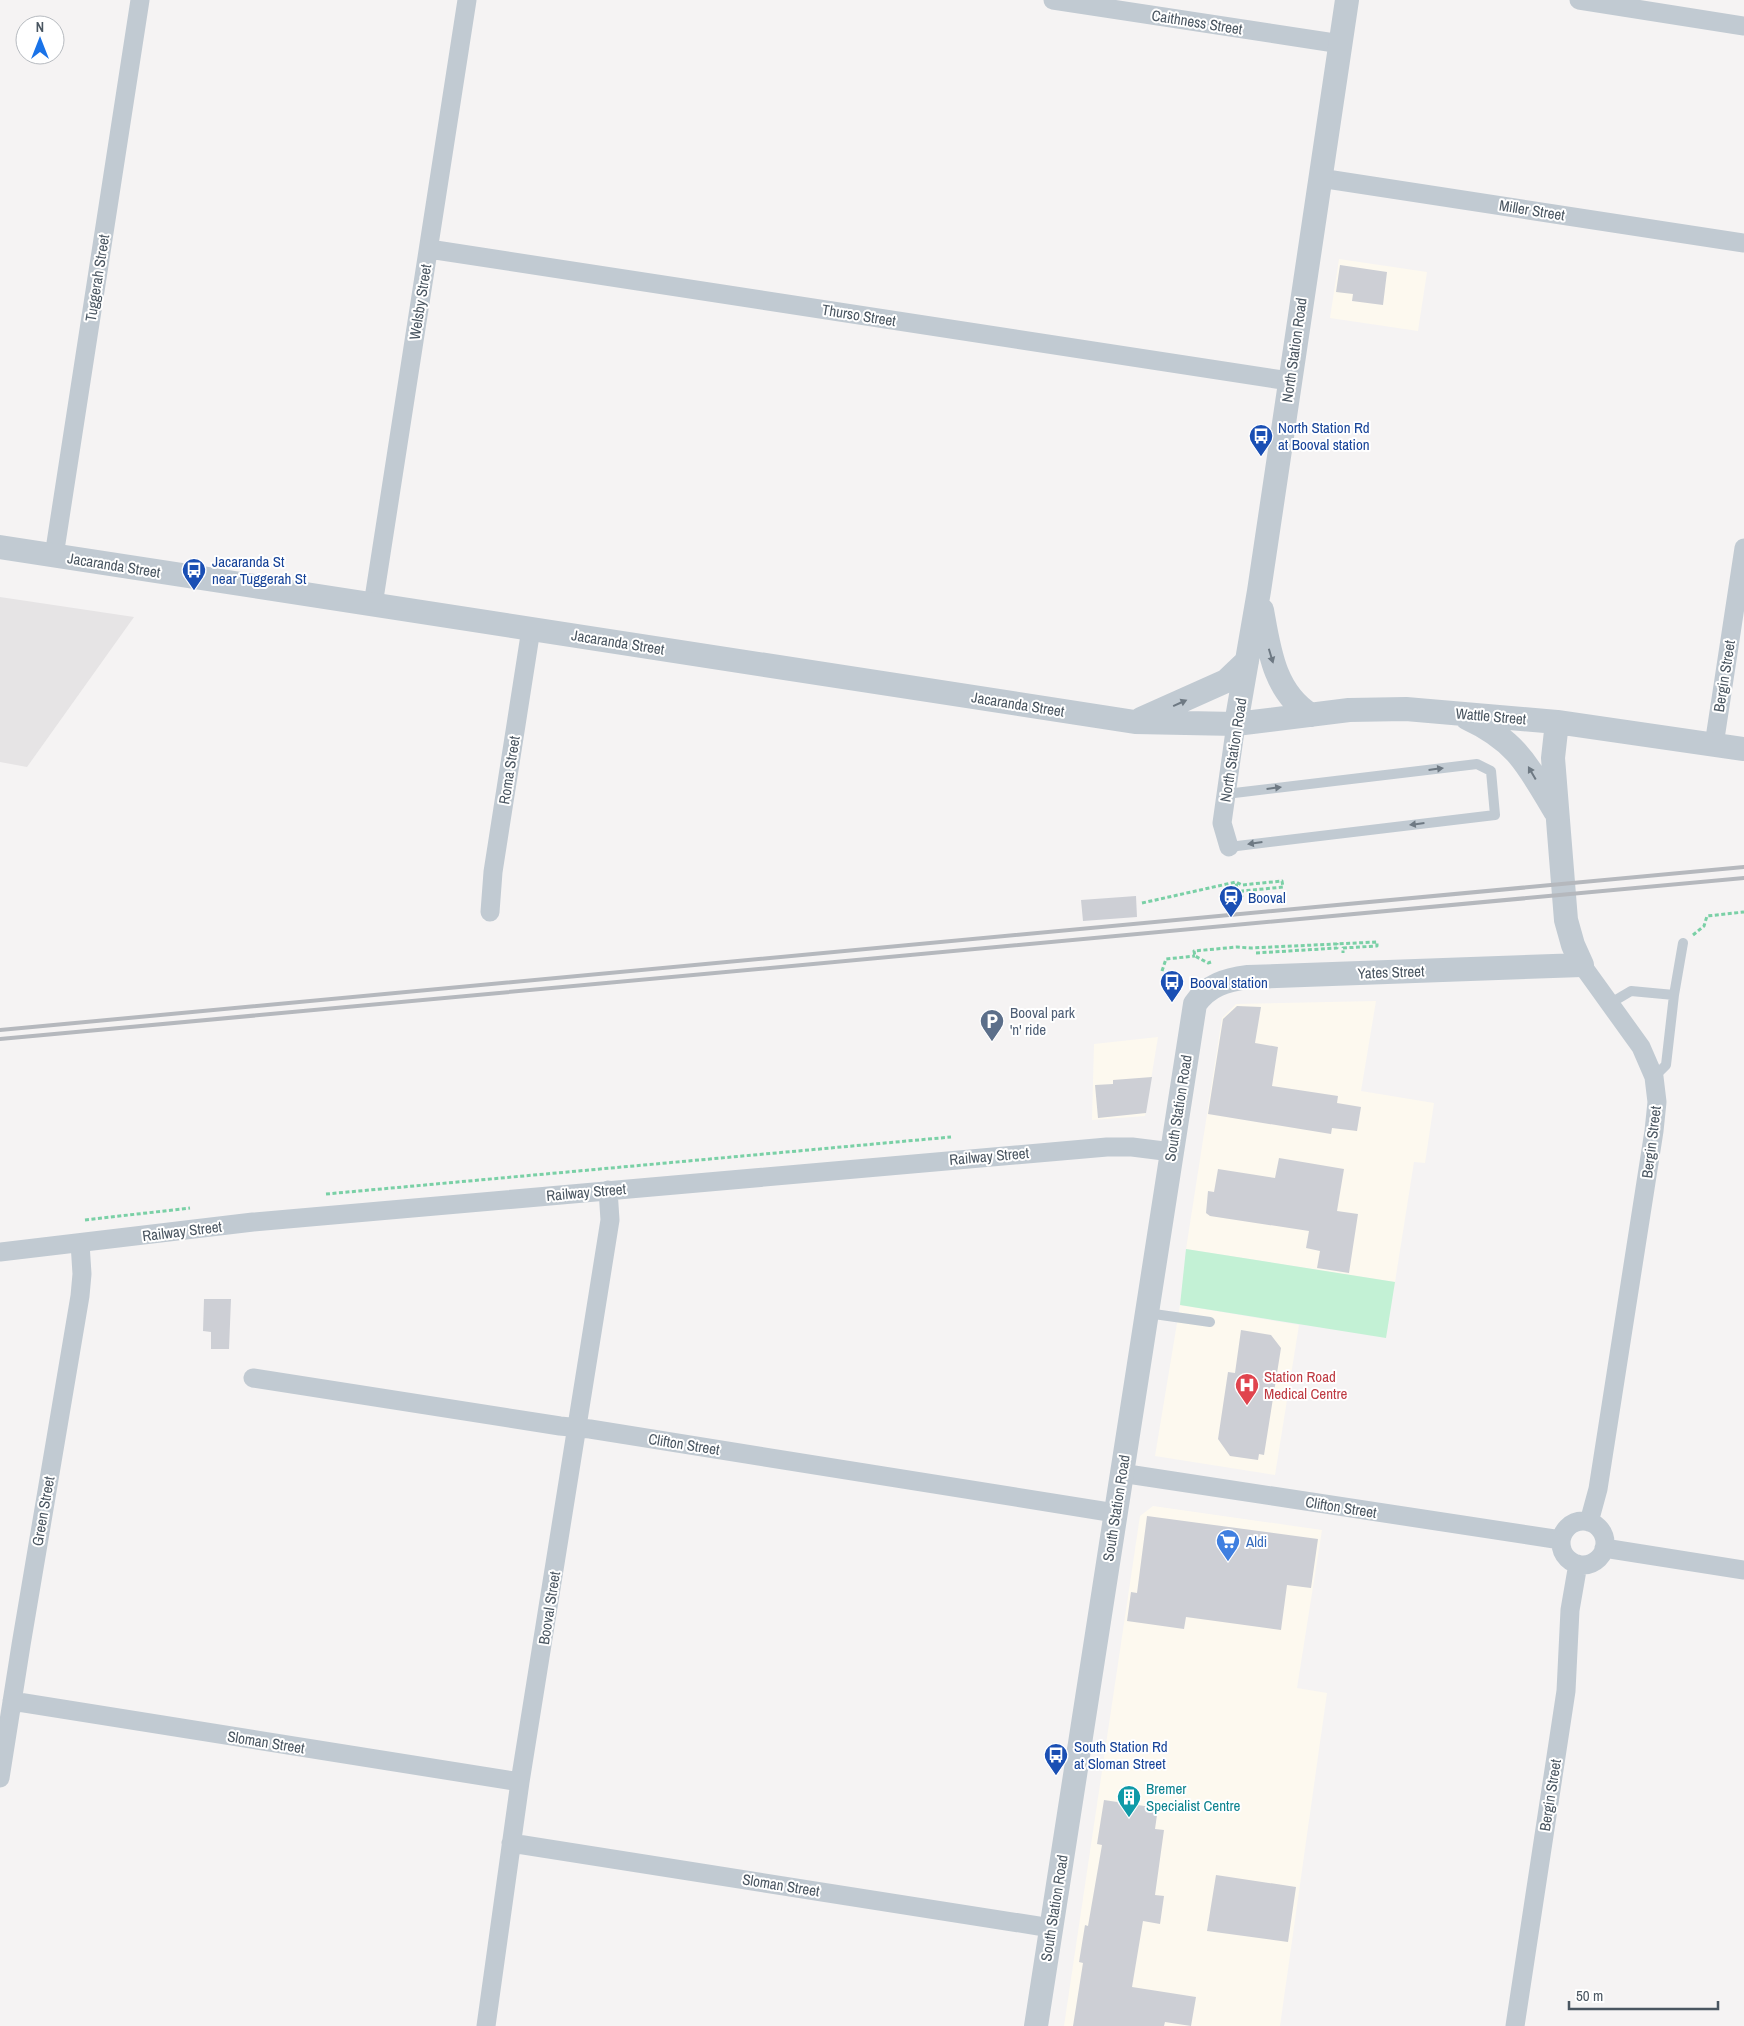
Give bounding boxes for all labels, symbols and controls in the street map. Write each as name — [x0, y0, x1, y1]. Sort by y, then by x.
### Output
street label: Caithness Street — [1150, 4, 1244, 40]
north arrow — [15, 15, 65, 65]
text: N — [36, 18, 44, 36]
street label: Miller Street — [1498, 194, 1567, 226]
street label: Tuggerah Street — [80, 232, 114, 323]
street label: Welsby Street — [404, 262, 436, 341]
street label: North Station Road — [1276, 296, 1312, 404]
street label: Thurso Street — [821, 299, 898, 331]
place label: North Station Rd at Booval station — [1278, 417, 1370, 455]
bus stop icon: North Station Rd at Booval station — [1248, 423, 1274, 457]
street label: Jacaranda Street — [66, 547, 162, 583]
place label: Jacaranda St near Tuggerah St — [212, 551, 307, 589]
bus stop icon: Jacaranda St near Tuggerah St — [181, 557, 207, 591]
street label: Jacaranda Street — [570, 624, 666, 660]
street label: Bergin Street — [1708, 638, 1740, 713]
one-way arrow — [1268, 648, 1275, 663]
street label: Jacaranda Street — [970, 686, 1066, 722]
street label: North Station Road — [1214, 696, 1252, 804]
one-way arrow — [1173, 698, 1187, 706]
street label: Wattle Street — [1455, 702, 1528, 730]
street label: Roma Street — [493, 734, 525, 806]
one-way arrow — [1428, 765, 1444, 773]
one-way arrow — [1528, 766, 1537, 779]
one-way arrow — [1267, 784, 1283, 792]
one-way arrow — [1409, 820, 1425, 828]
one-way arrow — [1247, 840, 1263, 848]
station icon: Booval — [1218, 884, 1244, 918]
place label: Booval — [1248, 887, 1286, 908]
street label: Yates Street — [1357, 960, 1425, 984]
bus stop icon: Booval station — [1159, 969, 1185, 1003]
place label: Booval station — [1190, 972, 1268, 993]
place label: Booval park 'n' ride — [1010, 1002, 1076, 1040]
parking icon: Booval park 'n' ride — [979, 1008, 1005, 1042]
street label: South Station Road — [1159, 1053, 1197, 1163]
street label: Bergin Street — [1636, 1104, 1666, 1179]
street label: Railway Street — [948, 1142, 1030, 1170]
street label: Railway Street — [545, 1178, 627, 1206]
street label: Railway Street — [141, 1216, 224, 1246]
place label: Station Road Medical Centre — [1264, 1366, 1348, 1404]
hospital icon: Station Road Medical Centre — [1234, 1372, 1260, 1406]
street label: Clifton Street — [647, 1428, 722, 1460]
street label: South Station Road — [1097, 1453, 1135, 1563]
street label: Green Street — [27, 1474, 60, 1548]
street label: Clifton Street — [1304, 1491, 1379, 1523]
supermarket icon: Aldi — [1215, 1528, 1241, 1562]
place label: Aldi — [1245, 1531, 1267, 1552]
street label: Booval Street — [533, 1569, 565, 1646]
street label: Sloman Street — [226, 1726, 307, 1759]
place label: South Station Rd at Sloman Street — [1074, 1736, 1168, 1774]
bus stop icon: South Station Rd at Sloman Street — [1043, 1742, 1069, 1776]
street label: Bergin Street — [1534, 1757, 1566, 1832]
place label: Bremer Specialist Centre — [1146, 1778, 1241, 1816]
building icon: Bremer Specialist Centre — [1116, 1784, 1142, 1818]
street label: South Station Road — [1035, 1853, 1073, 1963]
street label: Sloman Street — [741, 1869, 822, 1902]
scale bar — [1569, 1978, 1718, 2010]
text: 50 m — [1576, 1985, 1603, 2006]

